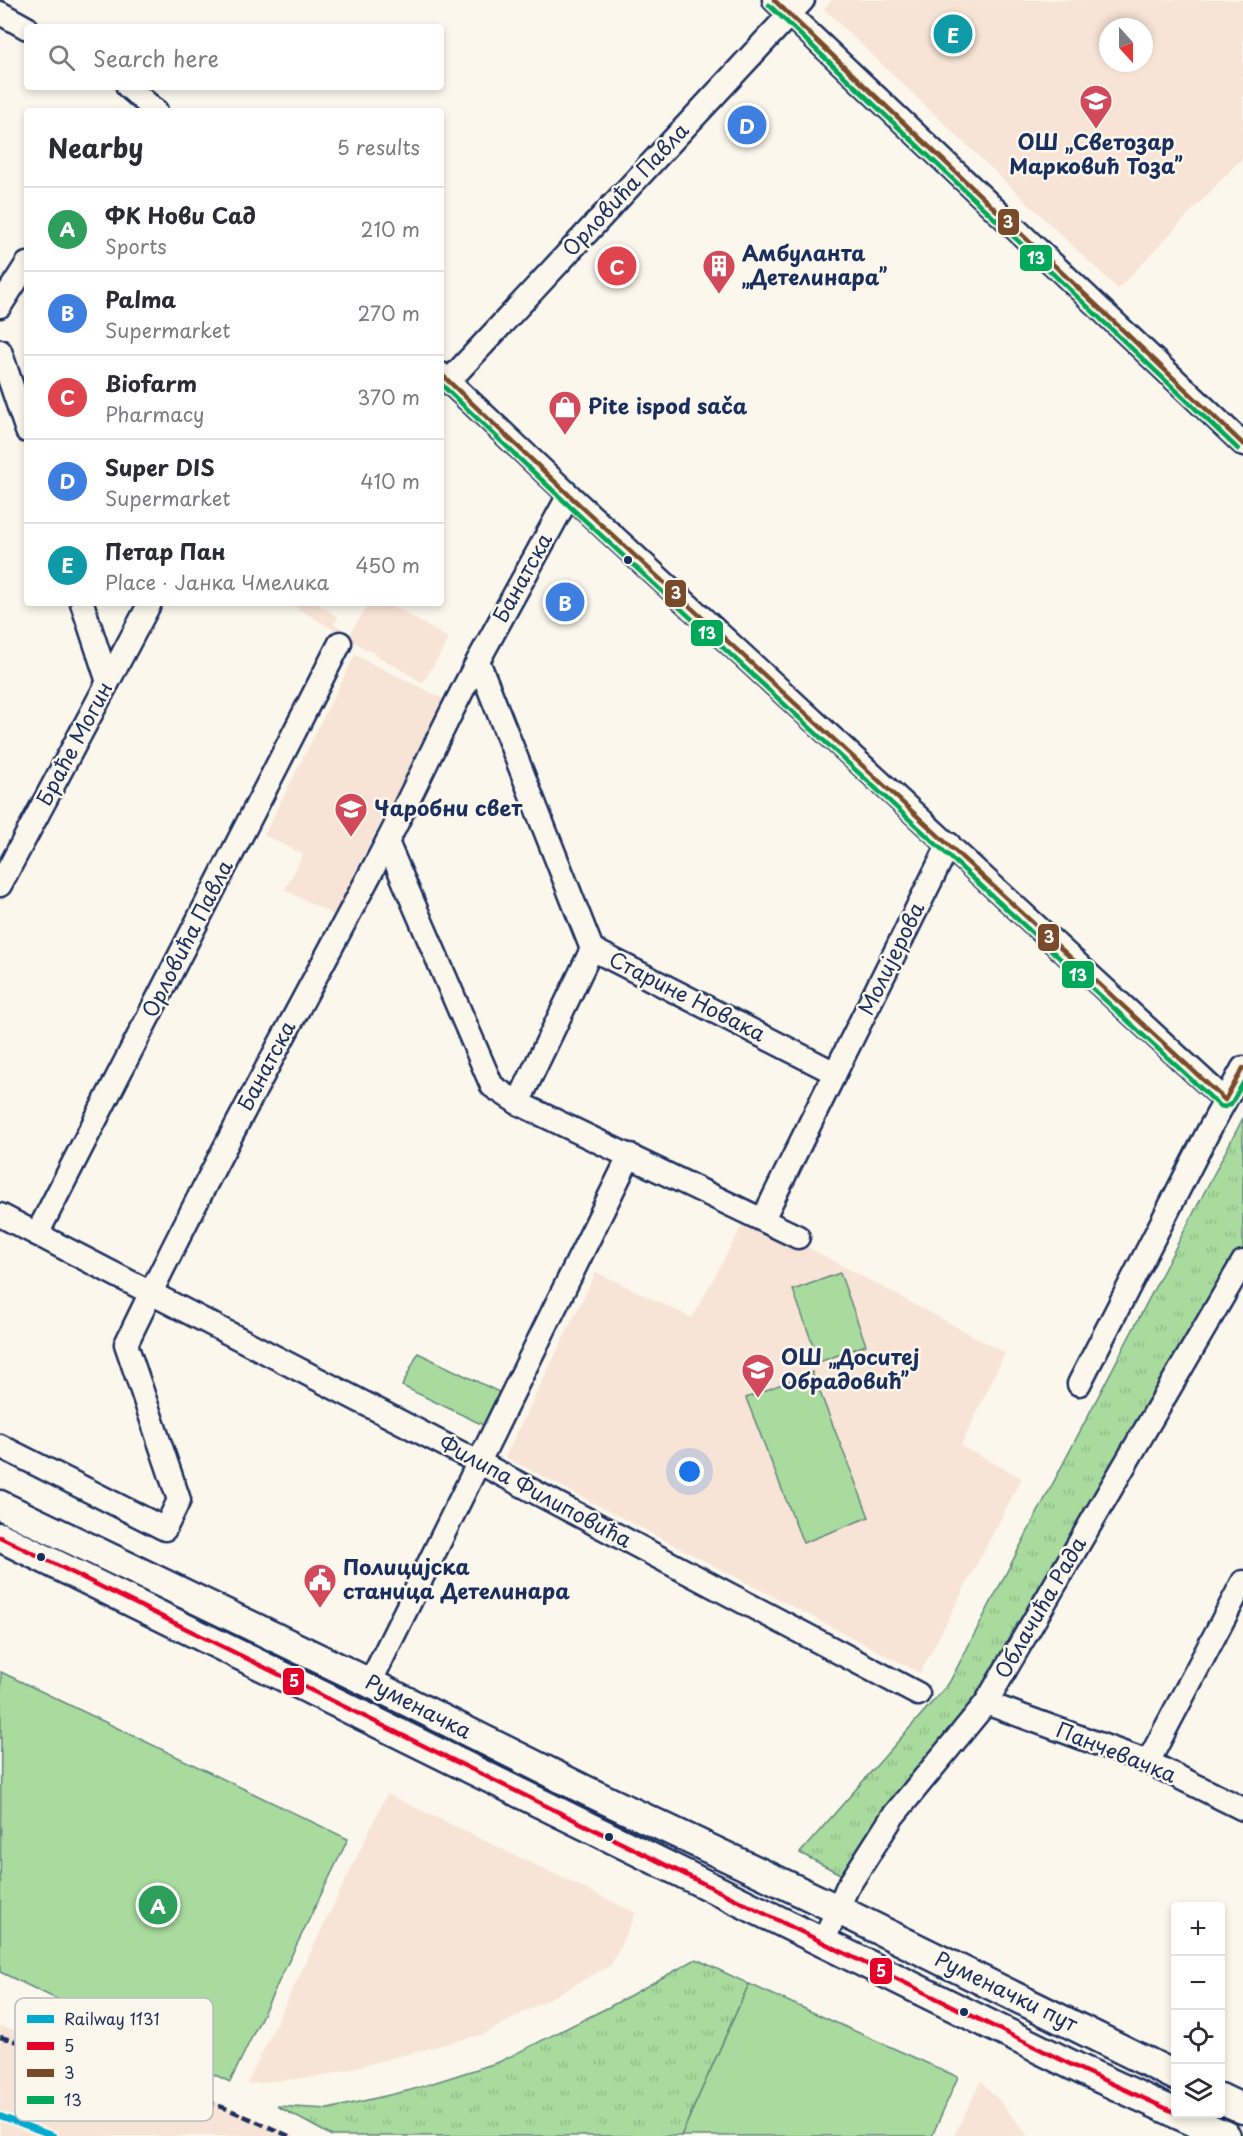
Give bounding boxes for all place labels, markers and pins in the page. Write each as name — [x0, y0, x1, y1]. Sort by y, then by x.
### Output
pin: E — [934, 12, 972, 57]
school or university icon: ОШ „Светозар Марковић Тоза” — [1078, 83, 1114, 130]
pin: D — [728, 102, 766, 148]
place label: ОШ „Светозар Марковић Тоза” — [1009, 125, 1183, 181]
place label: Амбуланта „Детелинара” — [742, 236, 888, 292]
pin: C — [598, 244, 636, 288]
building icon: Амбуланта „Детелинара” — [701, 248, 737, 295]
shop icon: Pite ispod sača — [547, 389, 583, 436]
place label: Pite ispod sača — [588, 389, 748, 421]
unlabelled marker — [622, 554, 634, 566]
pin: B — [546, 580, 584, 624]
school or university icon: Чаробни свет — [333, 791, 369, 838]
place label: Чаробни свет — [374, 791, 523, 823]
place label: ОШ „Доситеј Обрадовић” — [781, 1340, 920, 1396]
school or university icon: ОШ „Доситеј Обрадовић” — [740, 1352, 776, 1399]
place label: Полицијска станица Детелинара — [343, 1550, 570, 1606]
unlabelled marker — [35, 1551, 47, 1563]
public building icon: Полицијска станица Детелинара — [302, 1562, 338, 1609]
unlabelled marker — [603, 1831, 615, 1843]
pin: A — [138, 1882, 178, 1928]
unlabelled marker — [958, 2006, 970, 2018]

